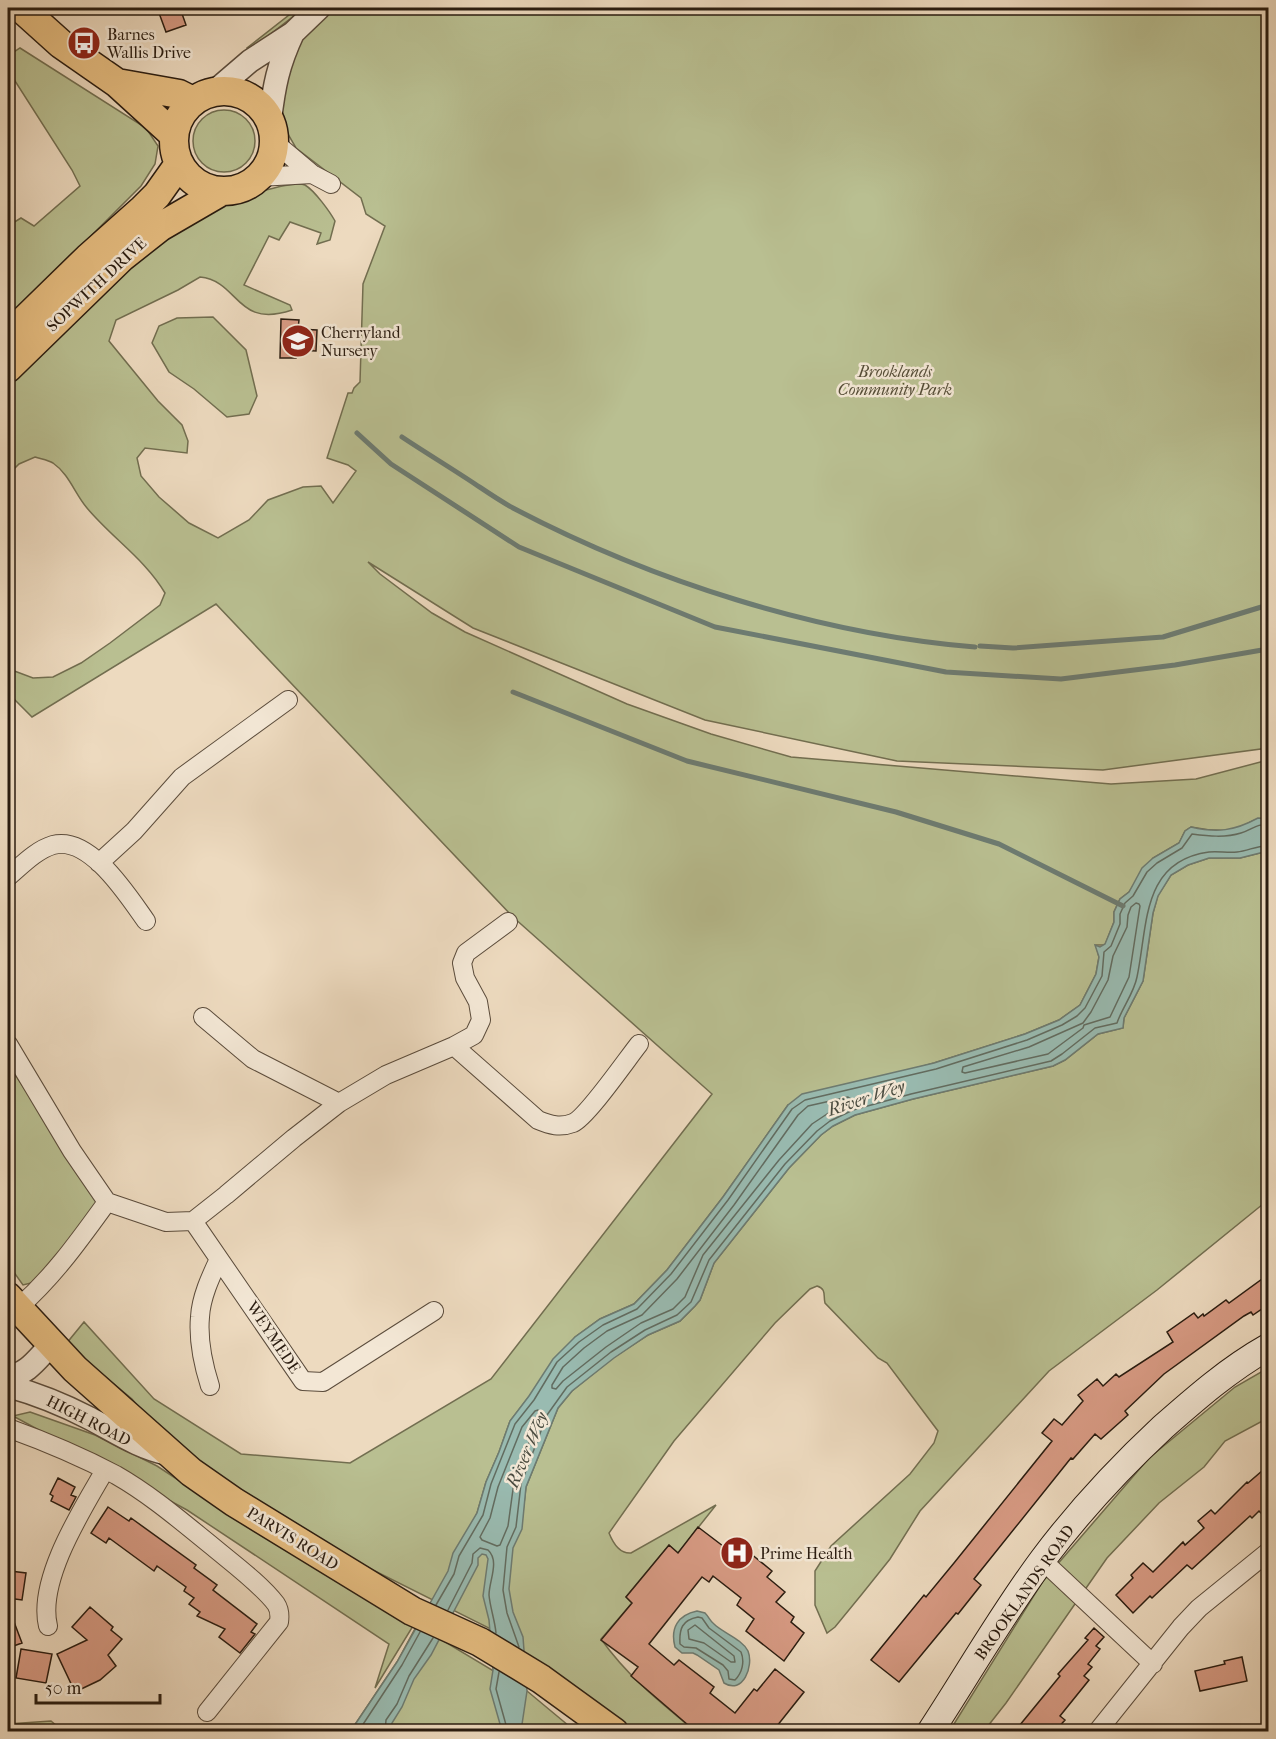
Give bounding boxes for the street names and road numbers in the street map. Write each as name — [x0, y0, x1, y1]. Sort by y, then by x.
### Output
street label: SOPWITH DRIVE — [43, 233, 150, 335]
street label: WEYMEDE — [242, 1297, 305, 1377]
street label: HIGH ROAD — [43, 1391, 134, 1450]
street label: PARVIS ROAD — [243, 1503, 342, 1574]
street label: BROOKLANDS ROAD — [971, 1521, 1078, 1664]

